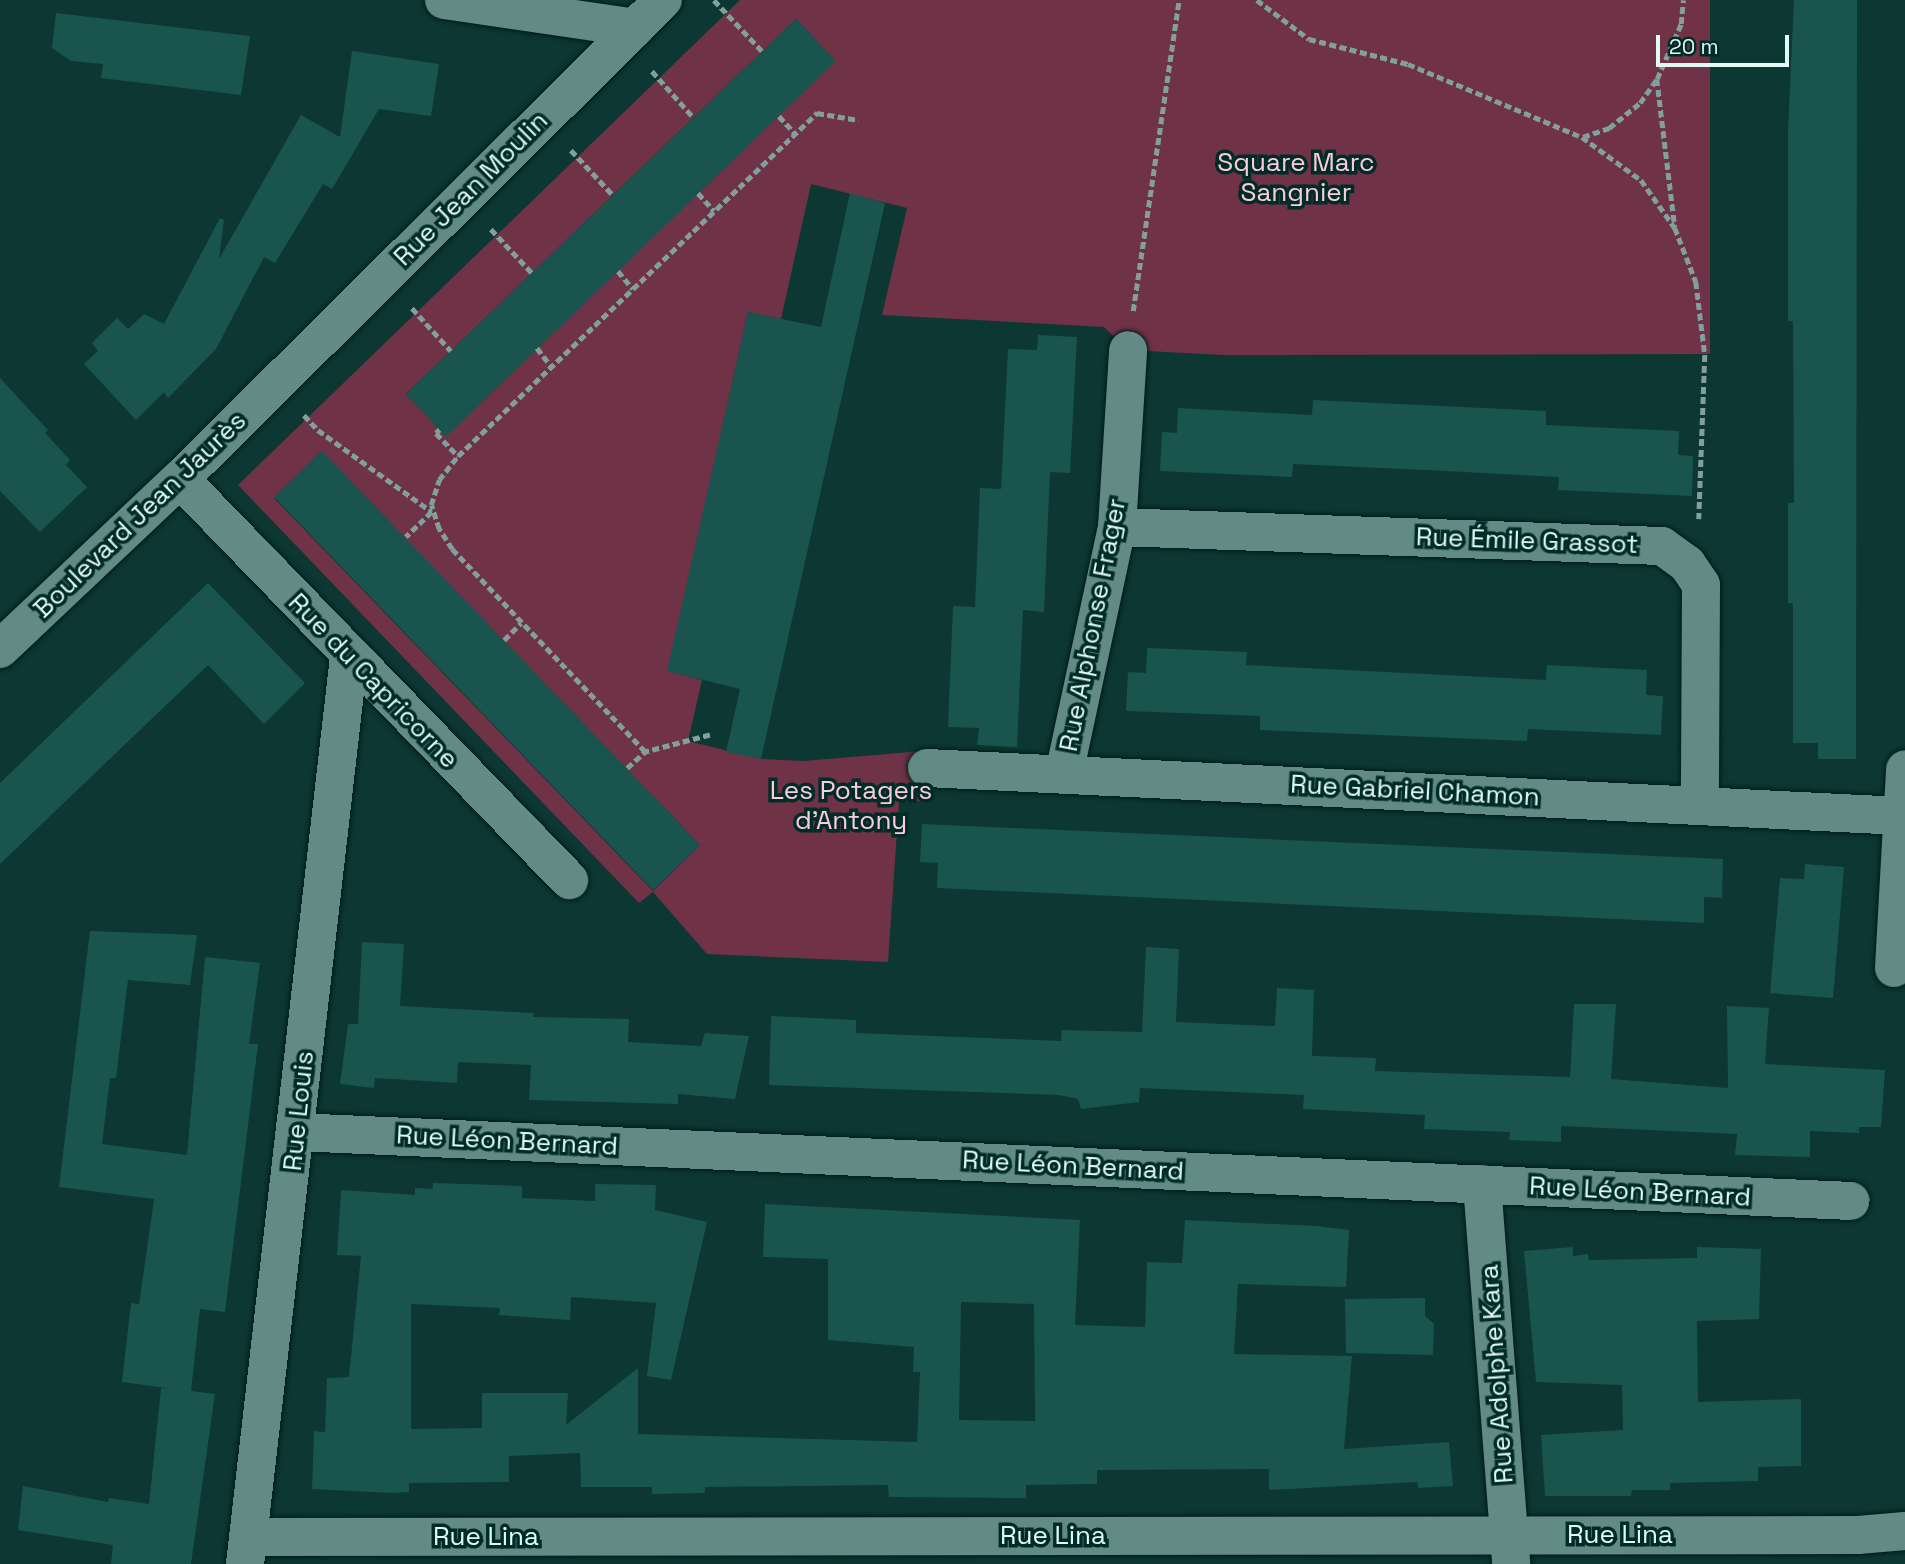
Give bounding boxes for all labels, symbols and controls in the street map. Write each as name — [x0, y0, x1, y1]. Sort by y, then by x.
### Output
scale bar — [1660, 21, 1793, 65]
text: 20 m — [1669, 33, 1719, 60]
street label: Rue Jean Moulin — [387, 105, 555, 273]
park label: Square Marc Sangnier — [1217, 147, 1375, 208]
street label: Boulevard Jean Jaurès — [27, 405, 253, 625]
street label: Rue Alphonse Frager — [1053, 496, 1133, 754]
street label: Rue Émile Grassot — [1415, 522, 1639, 560]
street label: Rue du Capricorne — [282, 587, 464, 775]
street label: Rue Gabriel Chamon — [1289, 769, 1541, 813]
park label: Les Potagers d'Antony — [770, 775, 932, 836]
street label: Rue Louis — [277, 1049, 321, 1173]
street label: Rue Léon Bernard — [395, 1120, 619, 1162]
street label: Rue Léon Bernard — [961, 1145, 1185, 1187]
street label: Rue Léon Bernard — [1528, 1171, 1752, 1213]
street label: Rue Adolphe Kara — [1474, 1263, 1520, 1485]
street label: Rue Lina — [1567, 1519, 1673, 1551]
street label: Rue Lina — [1000, 1520, 1106, 1552]
street label: Rue Lina — [433, 1521, 539, 1553]

